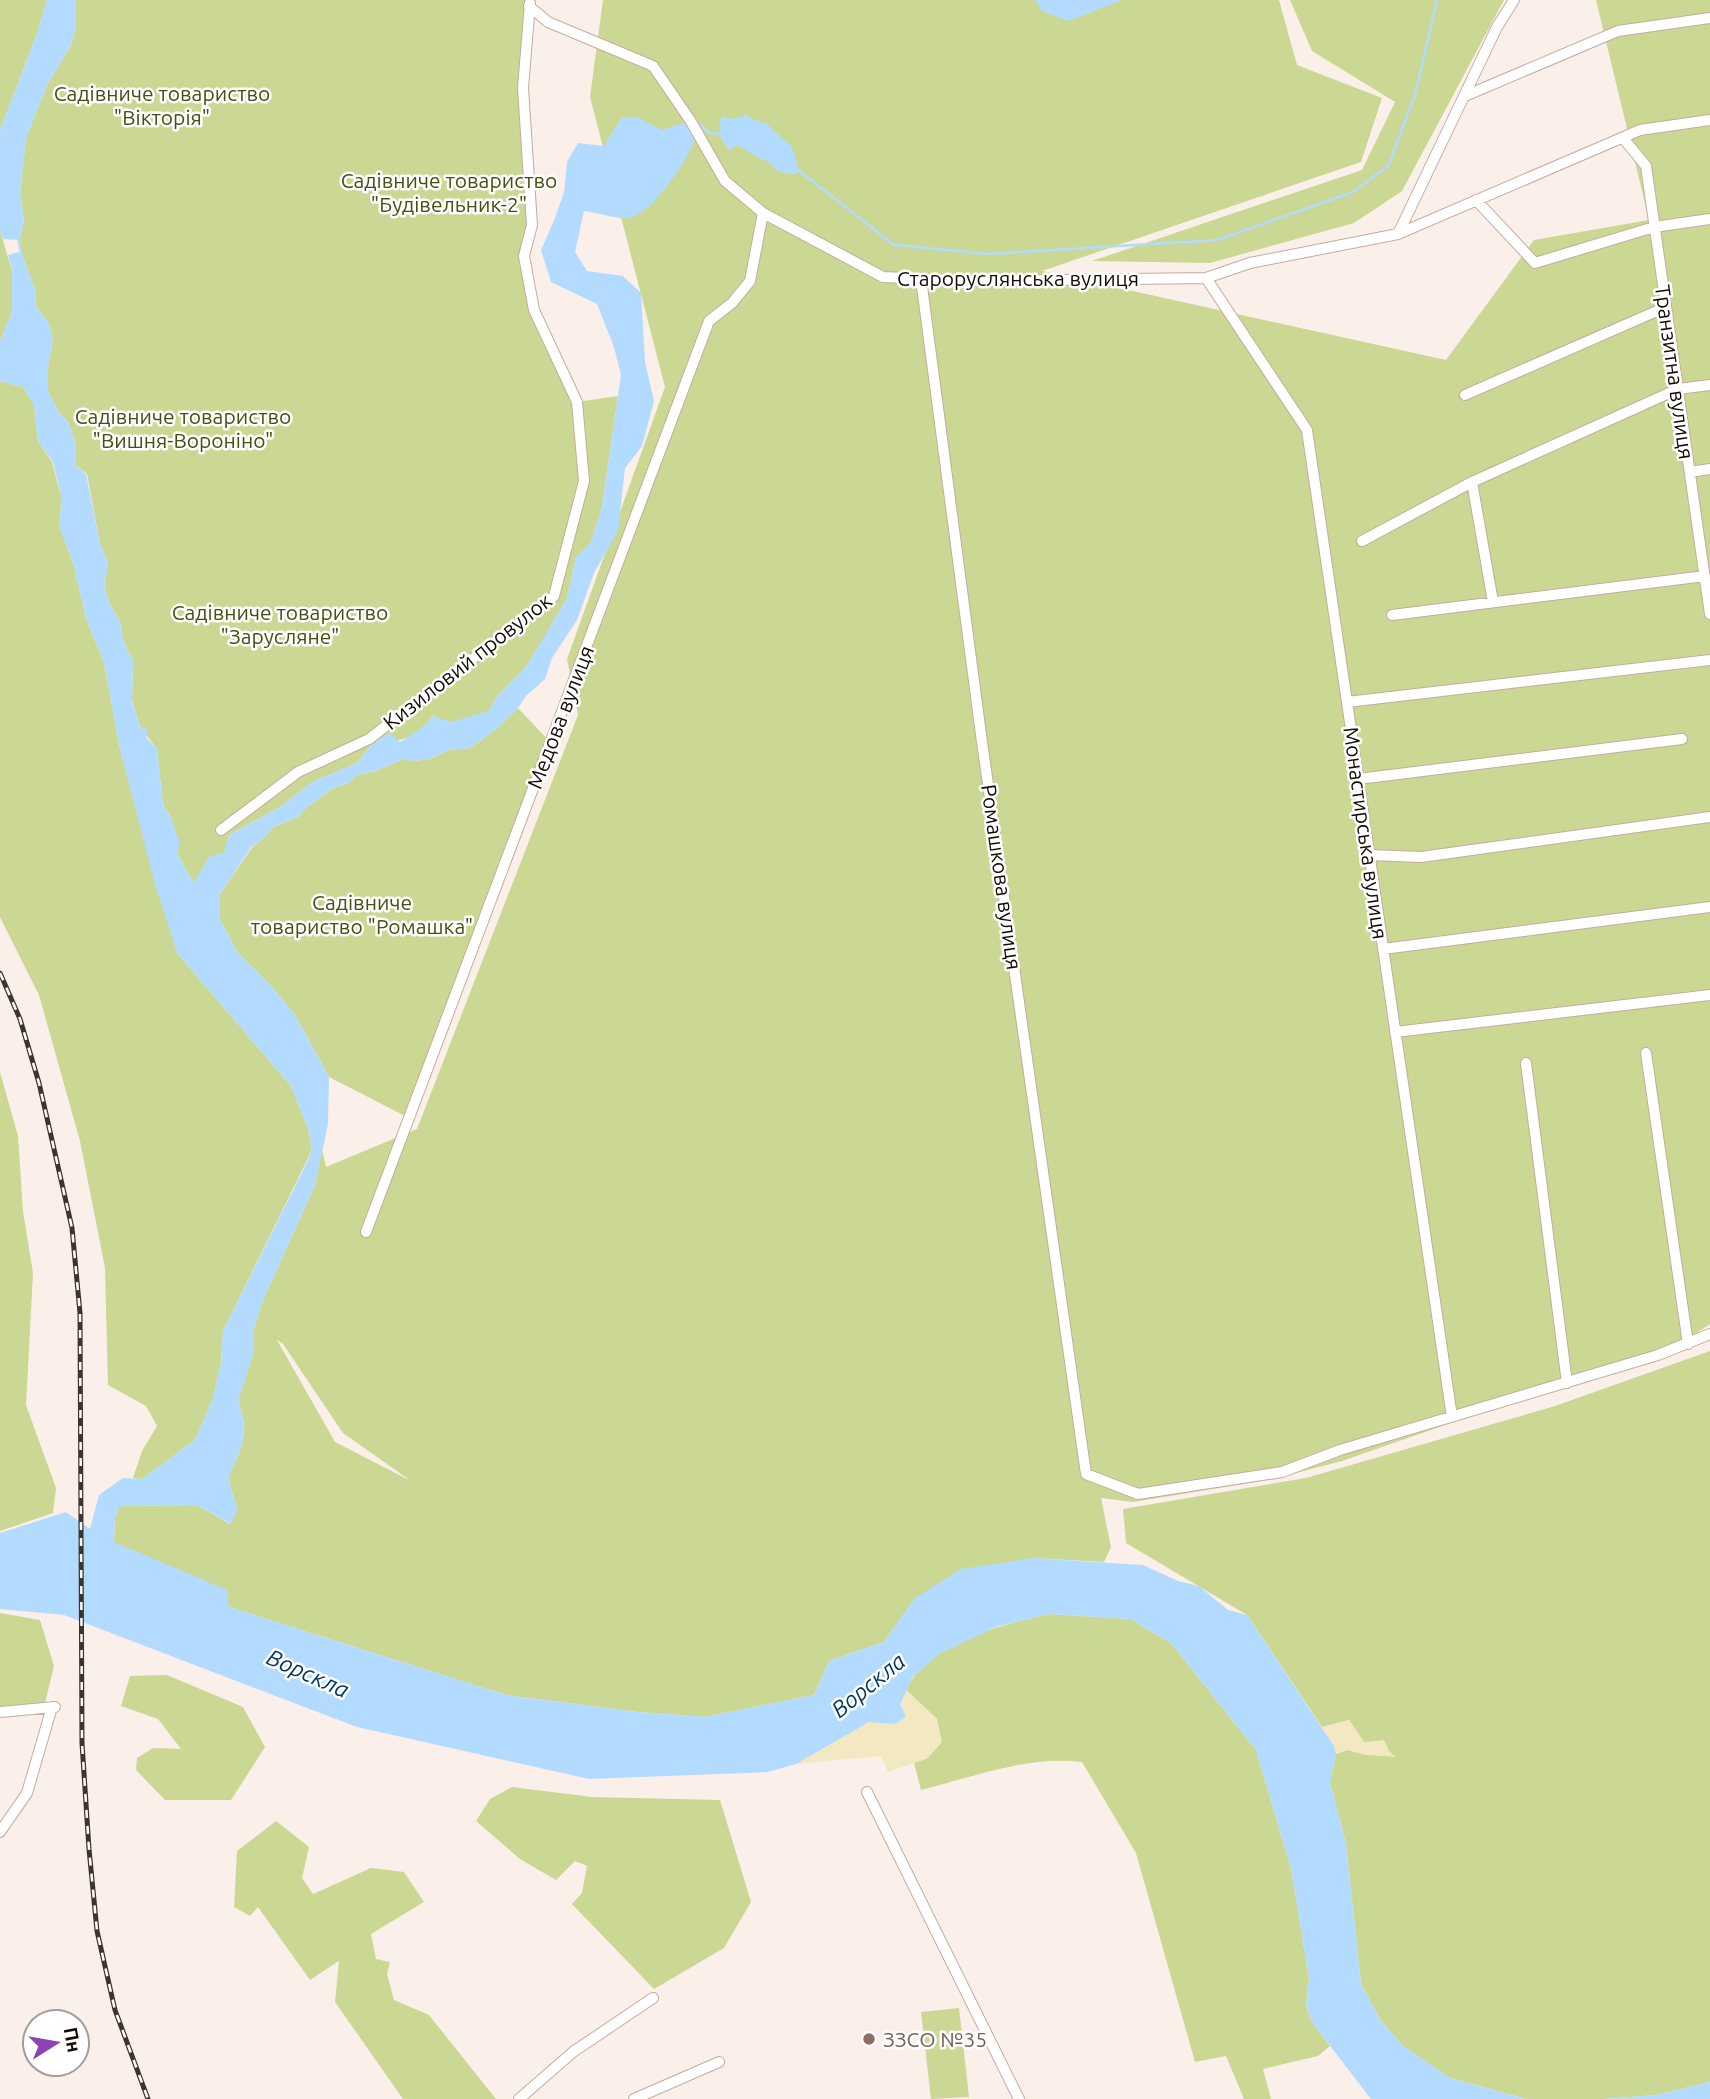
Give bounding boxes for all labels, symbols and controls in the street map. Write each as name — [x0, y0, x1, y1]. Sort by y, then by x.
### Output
park label: Садівниче товариство "Вікторія" — [54, 81, 270, 129]
park label: Садівниче товариство "Будівельник-2" — [341, 168, 557, 216]
street label: Староруслянська вулиця — [897, 266, 1139, 290]
street label: Транзитна вулиця — [1651, 283, 1699, 461]
park label: Садівниче товариство "Вишня-Вороніно" — [75, 404, 291, 452]
street label: Кизиловий провулок — [378, 588, 556, 734]
park label: Садівниче товариство "Зарусляне" — [172, 600, 388, 648]
street label: Медова вулиця — [522, 642, 598, 792]
street label: Монастирська вулиця — [1339, 725, 1393, 941]
street label: Ромашкова вулиця — [977, 783, 1027, 971]
park label: Садівниче товариство "Ромашка" — [251, 890, 473, 938]
water label: Ворскла — [263, 1644, 353, 1702]
water label: Ворскла — [826, 1648, 910, 1722]
north arrow — [21, 2008, 91, 2078]
text: Пн — [60, 2025, 86, 2054]
place label: ЗЗСО №35 — [883, 2027, 987, 2051]
marker: ЗЗСО №35 — [861, 2031, 877, 2047]

